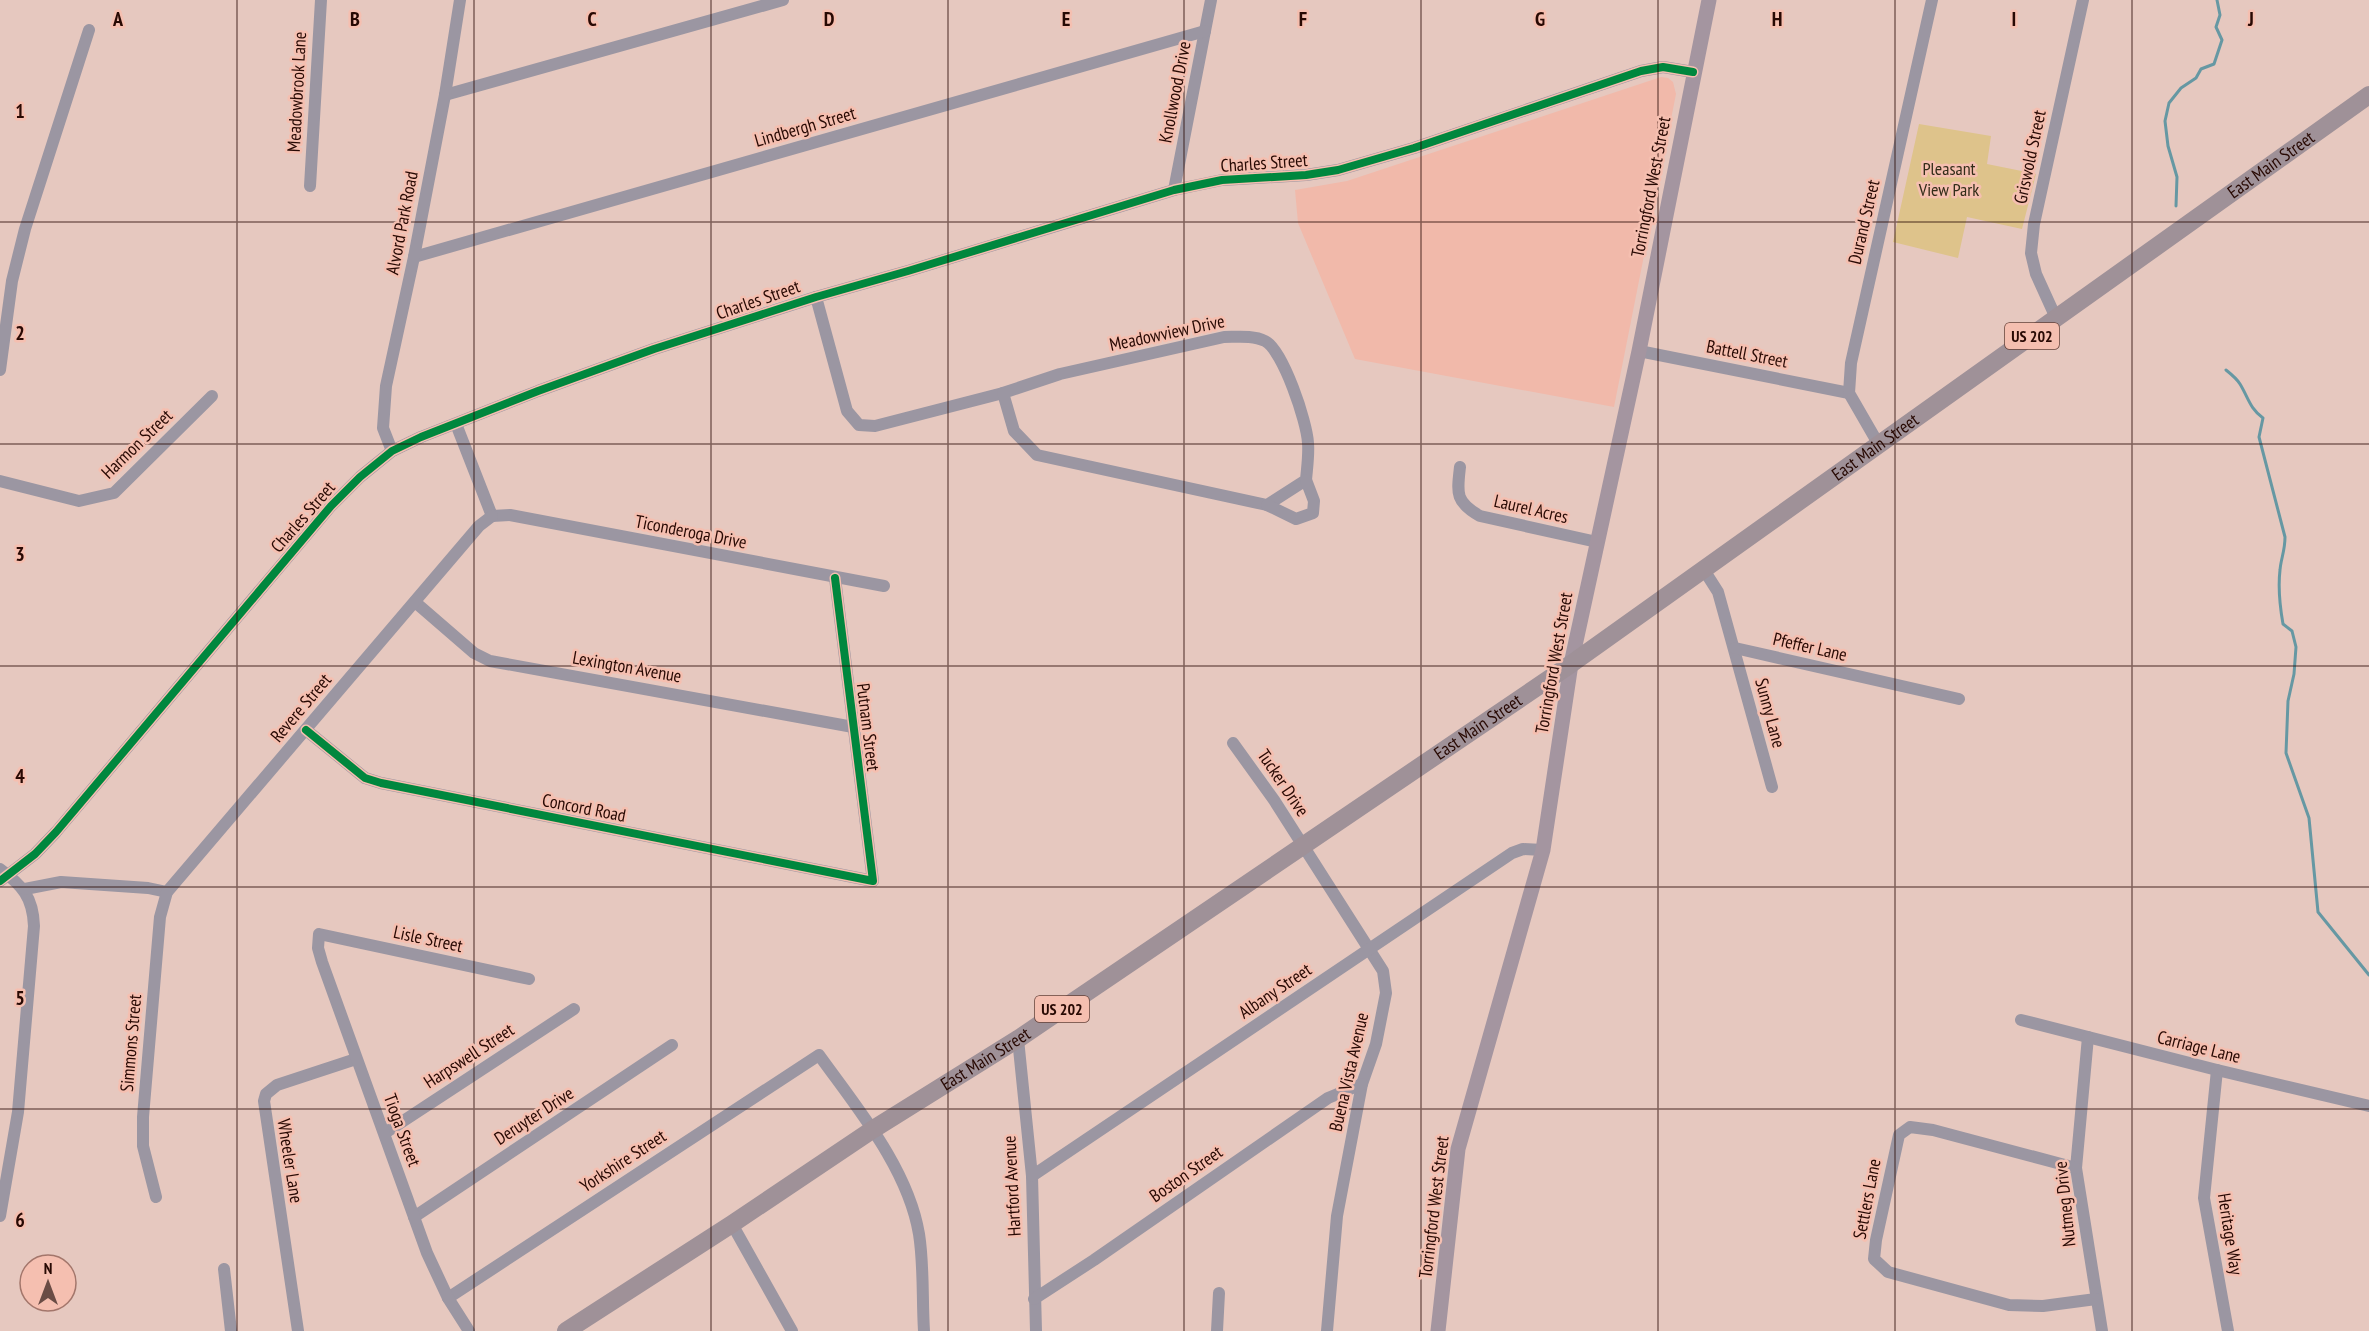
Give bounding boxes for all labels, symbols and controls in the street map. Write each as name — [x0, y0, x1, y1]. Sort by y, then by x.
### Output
text: A — [112, 6, 124, 32]
text: B — [350, 6, 360, 32]
text: C — [587, 6, 597, 32]
text: D — [824, 6, 835, 32]
text: E — [1062, 6, 1070, 32]
text: F — [1299, 6, 1307, 32]
text: G — [1535, 6, 1545, 32]
text: H — [1772, 6, 1782, 32]
text: I — [2012, 6, 2016, 32]
text: J — [2247, 6, 2254, 32]
street label: Meadowbrook Lane — [282, 31, 311, 153]
street label: Knollwood Drive — [1153, 39, 1196, 145]
text: 1 — [15, 98, 25, 124]
street label: Lindbergh Street — [752, 101, 858, 152]
street label: Griswold Street — [2008, 108, 2051, 206]
street label: Torringford West Street — [1626, 115, 1675, 259]
street label: East Main Street — [2223, 126, 2319, 203]
street label: Charles Street — [1220, 148, 1308, 177]
park label: Pleasant View Park — [1918, 157, 1979, 201]
street label: Alvord Park Road — [380, 169, 423, 277]
street label: Durand Street — [1843, 177, 1884, 266]
street label: Charles Street — [713, 274, 803, 325]
street label: Meadowview Drive — [1107, 309, 1227, 356]
text: 2 — [15, 320, 25, 346]
road number: US 202 — [2005, 323, 2059, 349]
street label: Battell Street — [1704, 334, 1790, 373]
street label: Harmon Street — [96, 404, 177, 483]
street label: East Main Street — [1827, 408, 1923, 485]
street label: Charles Street — [265, 476, 340, 557]
street label: Laurel Acres — [1492, 489, 1570, 528]
street label: Ticonderoga Drive — [633, 509, 749, 554]
text: 3 — [15, 541, 25, 567]
street label: Torringford West Street — [1530, 590, 1577, 735]
street label: Pfeffer Lane — [1771, 627, 1849, 666]
street label: Lexington Avenue — [571, 646, 683, 687]
street label: Revere Street — [265, 668, 336, 747]
street label: Sunny Lane — [1750, 676, 1791, 750]
street label: Putnam Street — [852, 682, 885, 772]
street label: East Main Street — [1429, 689, 1526, 765]
street label: Tucker Drive — [1253, 745, 1314, 821]
text: 4 — [15, 763, 25, 789]
street label: Concord Road — [540, 788, 628, 827]
street label: Lisle Street — [391, 920, 465, 957]
street label: Albany Street — [1234, 958, 1316, 1023]
text: 5 — [15, 985, 25, 1011]
street label: Simmons Street — [115, 993, 146, 1093]
road number: US 202 — [1035, 996, 1089, 1022]
street label: Buena Vista Avenue — [1324, 1010, 1373, 1134]
street label: Harpswell Street — [419, 1018, 518, 1093]
street label: East Main Street — [936, 1022, 1035, 1095]
street label: Carriage Lane — [2155, 1025, 2243, 1068]
street label: Deruyter Drive — [490, 1081, 578, 1150]
street label: Tioga Street — [379, 1090, 426, 1169]
street label: Wheeler Lane — [272, 1117, 308, 1205]
street label: Yorkshire Street — [575, 1124, 670, 1197]
street label: Hartford Avenue — [997, 1135, 1026, 1237]
street label: Torringford West Street — [1413, 1135, 1454, 1279]
street label: Boston Street — [1145, 1140, 1227, 1207]
street label: Settlers Lane — [1847, 1157, 1886, 1241]
street label: Nutmeg Drive — [2049, 1160, 2080, 1248]
street label: Heritage Way — [2213, 1191, 2248, 1277]
text: 6 — [15, 1207, 25, 1233]
north arrow — [18, 1253, 78, 1313]
text: N — [44, 1258, 52, 1278]

